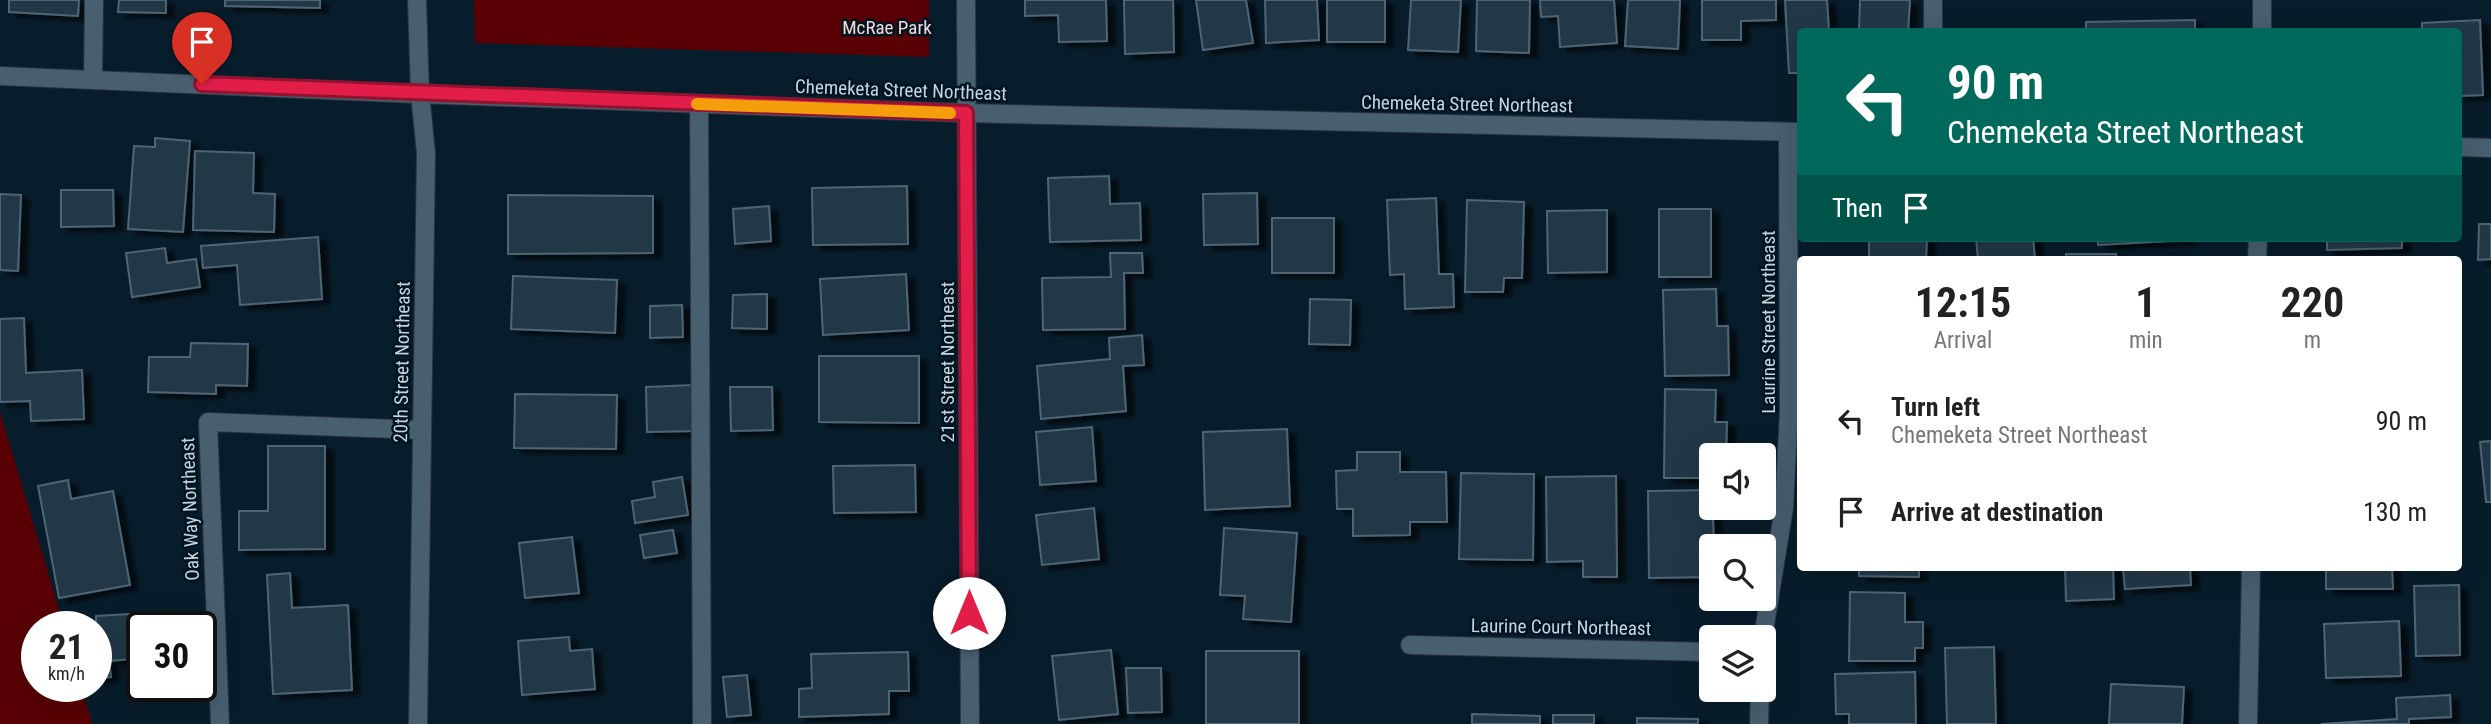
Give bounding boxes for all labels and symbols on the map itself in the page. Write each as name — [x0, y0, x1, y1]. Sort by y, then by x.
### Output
pin — [172, 12.0, 232, 84]
park label: McRae Park — [842, 16, 932, 39]
street label: Chemeketa Street Northeast — [795, 75, 1007, 105]
street label: Chemeketa Street Northeast — [1361, 91, 1573, 117]
street label: Laurine Street Northeast — [1757, 230, 1780, 414]
street label: 20th Street Northeast — [389, 281, 415, 443]
street label: 21st Street Northeast — [936, 282, 959, 442]
street label: Oak Way Northeast — [176, 437, 204, 581]
position arrow — [932, 576, 1006, 650]
speed limit sign: 30 — [126, 611, 217, 702]
street label: Laurine Court Northeast — [1471, 614, 1651, 640]

